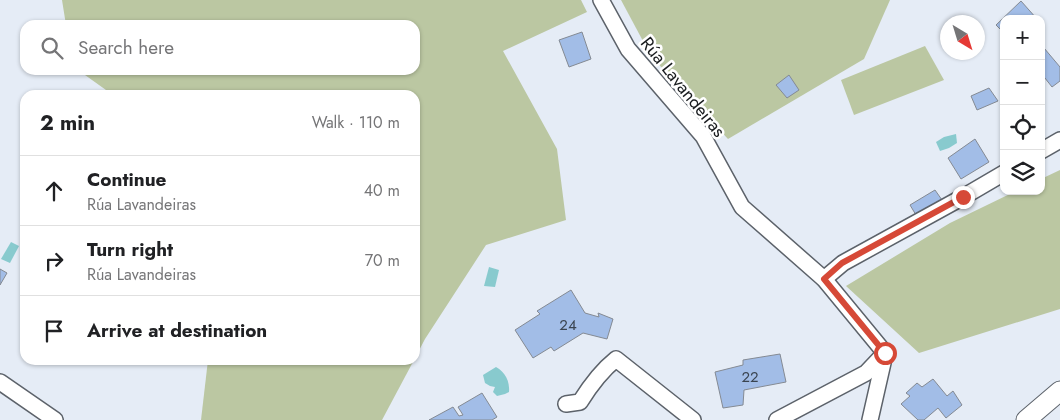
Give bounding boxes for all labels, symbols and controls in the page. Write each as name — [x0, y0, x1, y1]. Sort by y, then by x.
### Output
north arrow — [940, 15, 985, 60]
map controls — [1000, 15, 1045, 195]
button: + — [1000, 15, 1045, 60]
search box — [20, 20, 420, 75]
street label: Rúa Lavandeiras — [634, 31, 732, 143]
icon: search — [38, 34, 66, 62]
text: Search here — [78, 34, 174, 61]
button: − — [1000, 60, 1045, 105]
button: locate — [1000, 105, 1045, 150]
text: 2 min — [40, 108, 95, 138]
text: Walk · 110 m — [312, 111, 400, 134]
button: layers — [1000, 150, 1045, 195]
text: Continue — [87, 166, 166, 193]
icon: ahead — [40, 177, 68, 205]
text: 40 m — [364, 179, 400, 202]
route end — [952, 186, 975, 209]
text: Rúa Lavandeiras — [87, 193, 196, 216]
text: Turn right — [87, 236, 173, 263]
icon: right — [40, 247, 68, 275]
text: 70 m — [365, 249, 400, 272]
text: Rúa Lavandeiras — [87, 263, 196, 286]
house number: 24 — [559, 314, 577, 336]
icon: arrive — [40, 317, 68, 345]
text: Arrive at destination — [87, 317, 267, 344]
route start — [874, 342, 897, 365]
house number: 22 — [741, 366, 759, 388]

